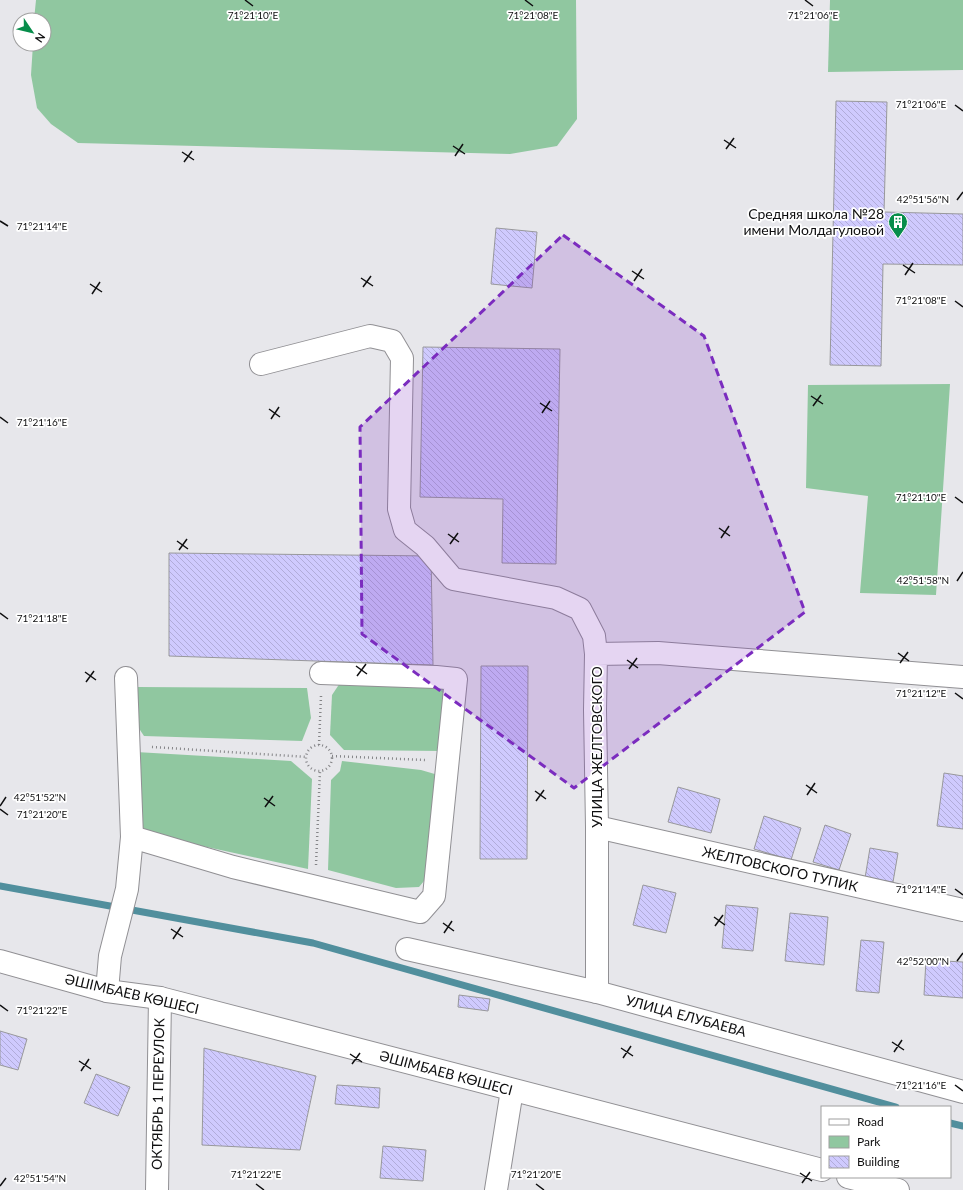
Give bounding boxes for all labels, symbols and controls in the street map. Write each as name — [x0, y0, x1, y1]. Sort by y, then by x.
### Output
text: 71°21'10"E — [228, 9, 278, 21]
text: 71°21'08"E — [508, 9, 558, 21]
text: 71°21'06"E — [788, 9, 838, 21]
north arrow — [12, 12, 52, 52]
text: N — [33, 31, 48, 45]
text: 71°21'06"E — [896, 98, 946, 110]
text: 42°51'56"N — [897, 193, 949, 205]
place label: Средняя школа №28 имени Молдагуловой — [743, 205, 884, 238]
building icon: Средняя школа №28 имени Молдагуловой — [887, 211, 909, 239]
text: 71°21'14"E — [17, 220, 67, 232]
text: 71°21'08"E — [896, 294, 946, 306]
text: 71°21'16"E — [17, 416, 67, 428]
text: 71°21'10"E — [896, 491, 946, 503]
text: 42°51'58"N — [897, 574, 949, 586]
text: 71°21'18"E — [17, 612, 67, 624]
street label: УЛИЦА ЖЕЛТОВСКОГО — [588, 666, 605, 828]
text: 71°21'12"E — [896, 687, 946, 699]
text: 42°51'52"N — [14, 791, 66, 803]
text: 71°21'20"E — [17, 808, 67, 820]
street label: ЖЕЛТОВСКОГО ТУПИК — [700, 842, 860, 895]
text: 71°21'14"E — [896, 883, 946, 895]
text: 42°52'00"N — [897, 955, 949, 967]
street label: ӘШІМБАЕВ КӨШЕСІ — [63, 970, 201, 1017]
street label: УЛИЦА ЕЛУБАЕВА — [624, 991, 749, 1040]
text: 71°21'22"E — [17, 1004, 67, 1016]
street label: ОКТЯБРЬ 1 ПЕРЕУЛОК — [148, 1017, 167, 1170]
street label: ӘШІМБАЕВ КӨШЕСІ — [378, 1047, 515, 1098]
text: 71°21'16"E — [896, 1079, 946, 1091]
legend — [821, 1106, 951, 1178]
text: Road — [857, 1114, 884, 1129]
text: Park — [857, 1134, 881, 1149]
text: Building — [857, 1154, 900, 1169]
text: 71°21'22"E — [231, 1168, 281, 1180]
text: 71°21'20"E — [511, 1168, 561, 1180]
text: 42°51'54"N — [14, 1172, 66, 1184]

